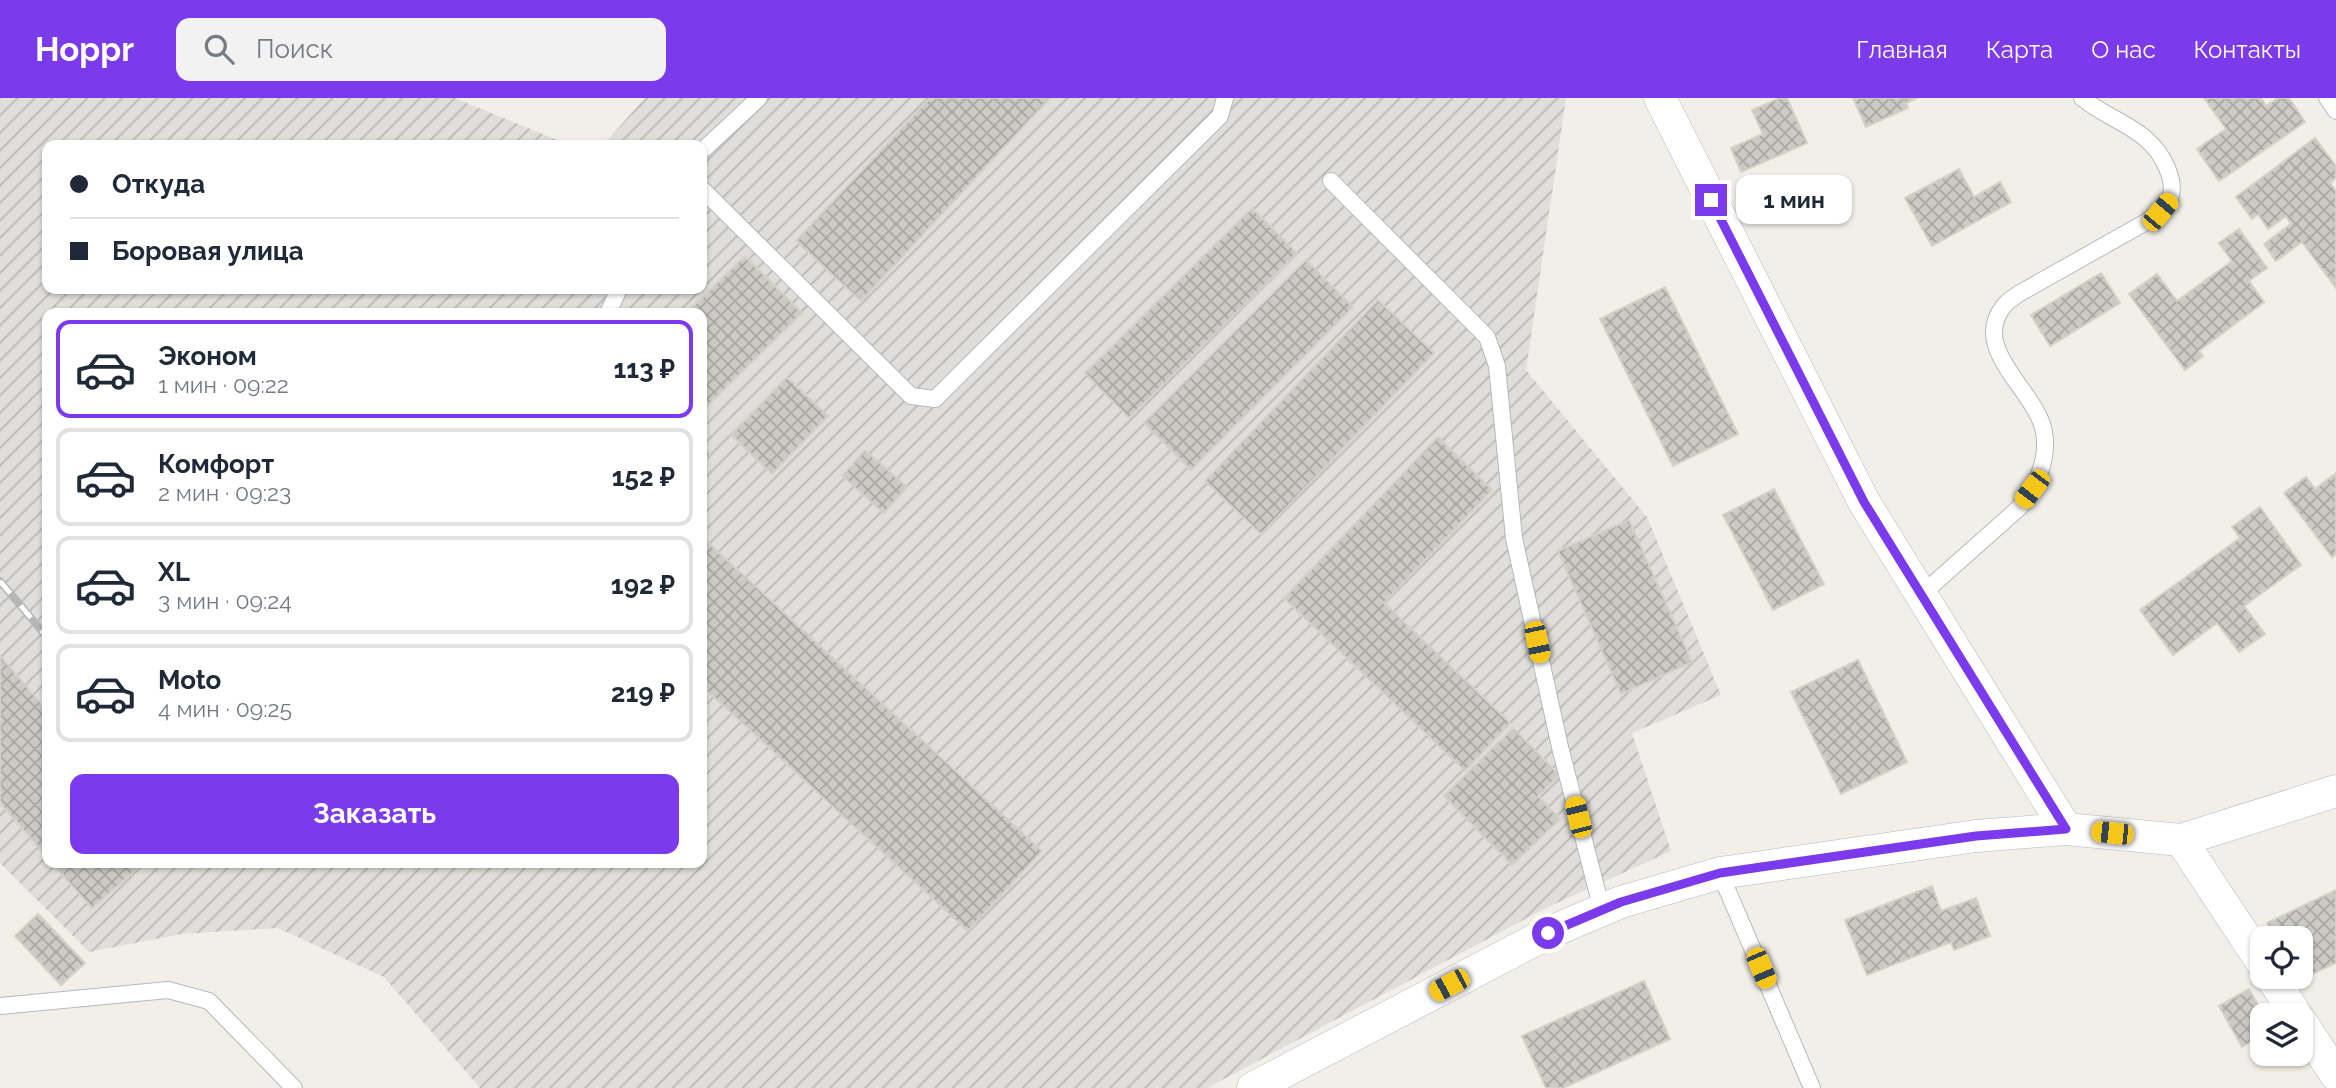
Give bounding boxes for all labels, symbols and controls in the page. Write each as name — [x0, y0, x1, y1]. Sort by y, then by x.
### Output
search box — [176, 18, 666, 81]
text: Hoppr — [35, 30, 134, 69]
icon: search — [200, 30, 238, 68]
text: Поиск — [256, 34, 333, 64]
text: Главная — [1856, 35, 1948, 64]
text: Карта — [1986, 35, 2053, 64]
text: О нас — [2091, 35, 2156, 64]
text: Контакты — [2194, 35, 2301, 64]
text: Откуда — [112, 169, 205, 199]
callout: 1 мин — [1736, 176, 1851, 224]
route end — [1695, 184, 1727, 216]
text: 1 мин — [1763, 186, 1825, 213]
car — [2139, 189, 2182, 235]
text: Боровая улица — [112, 236, 304, 266]
icon: car — [74, 338, 137, 401]
text: Эконом — [158, 341, 257, 371]
text: 113 ₽ — [613, 354, 675, 384]
text: 1 мин · 09:22 — [158, 371, 289, 398]
icon: car — [74, 446, 137, 509]
text: Комфорт — [158, 449, 274, 479]
text: 152 ₽ — [612, 462, 675, 492]
car — [2011, 466, 2054, 512]
text: 2 мин · 09:23 — [158, 479, 291, 506]
icon: car — [74, 554, 137, 617]
text: XL — [158, 557, 190, 587]
text: 192 ₽ — [611, 570, 675, 600]
text: 3 мин · 09:24 — [158, 587, 292, 614]
car — [1523, 619, 1552, 665]
icon: car — [74, 662, 137, 725]
text: Moto — [158, 665, 221, 695]
text: 219 ₽ — [611, 678, 675, 708]
text: 4 мин · 09:25 — [158, 695, 292, 722]
button: Заказать — [70, 774, 679, 854]
car — [1563, 794, 1594, 840]
car — [2091, 820, 2134, 846]
route start — [1532, 917, 1564, 949]
map controls — [2250, 926, 2313, 1066]
button: locate — [2250, 926, 2313, 989]
car — [1744, 945, 1779, 991]
car — [1426, 966, 1473, 1004]
button: layers — [2250, 1003, 2313, 1066]

